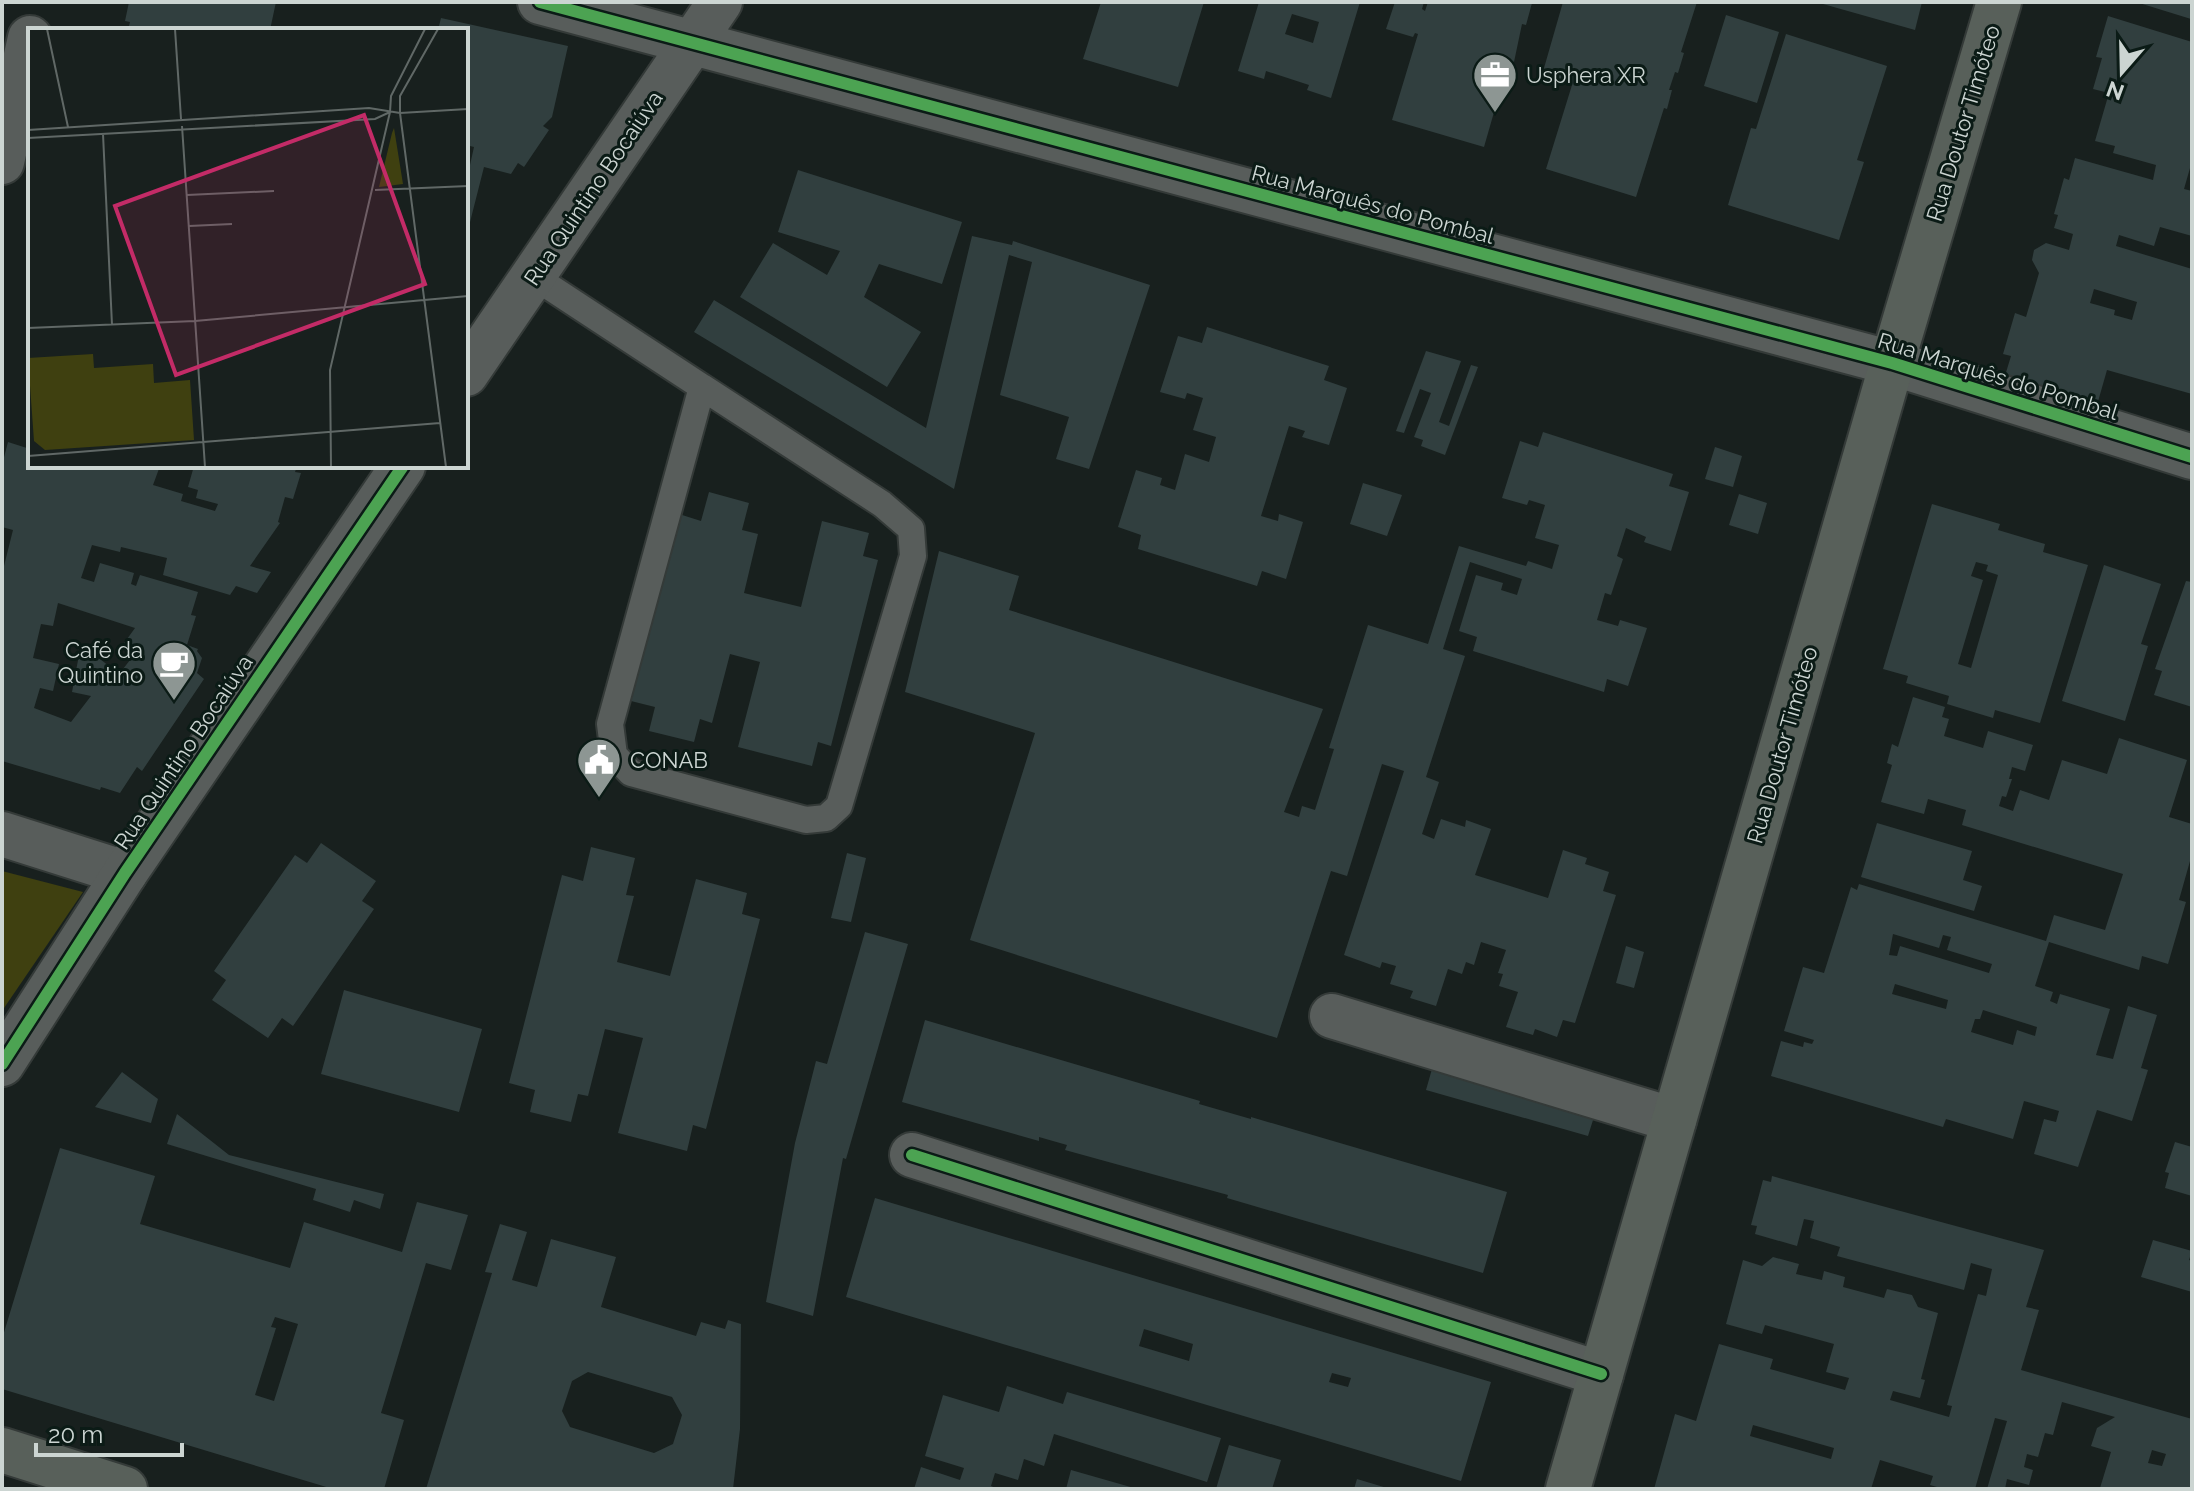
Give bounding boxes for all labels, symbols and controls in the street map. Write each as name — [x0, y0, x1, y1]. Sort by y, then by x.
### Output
street label: Rua Doutor Timóteo — [1921, 22, 2005, 224]
inset map — [28, 28, 468, 468]
north arrow — [2082, 32, 2162, 112]
office icon: Usphera XR — [1471, 51, 1519, 114]
place label: Usphera XR — [1526, 62, 1646, 88]
text: N — [2103, 76, 2127, 106]
street label: Rua Quintino Bocaiúva — [518, 86, 668, 290]
street label: Rua Marquês do Pombal — [1249, 159, 1497, 249]
street label: Rua Marquês do Pombal — [1875, 327, 2121, 425]
place label: Café da Quintino — [58, 637, 143, 688]
cafe icon: Café da Quintino — [150, 639, 198, 702]
street label: Rua Doutor Timóteo — [1741, 643, 1823, 847]
street label: Rua Quintino Bocaiúva — [108, 650, 258, 854]
public building icon: CONAB — [575, 736, 623, 799]
place label: CONAB — [630, 747, 708, 773]
scale bar — [36, 1407, 182, 1457]
text: 20 m — [48, 1420, 103, 1449]

